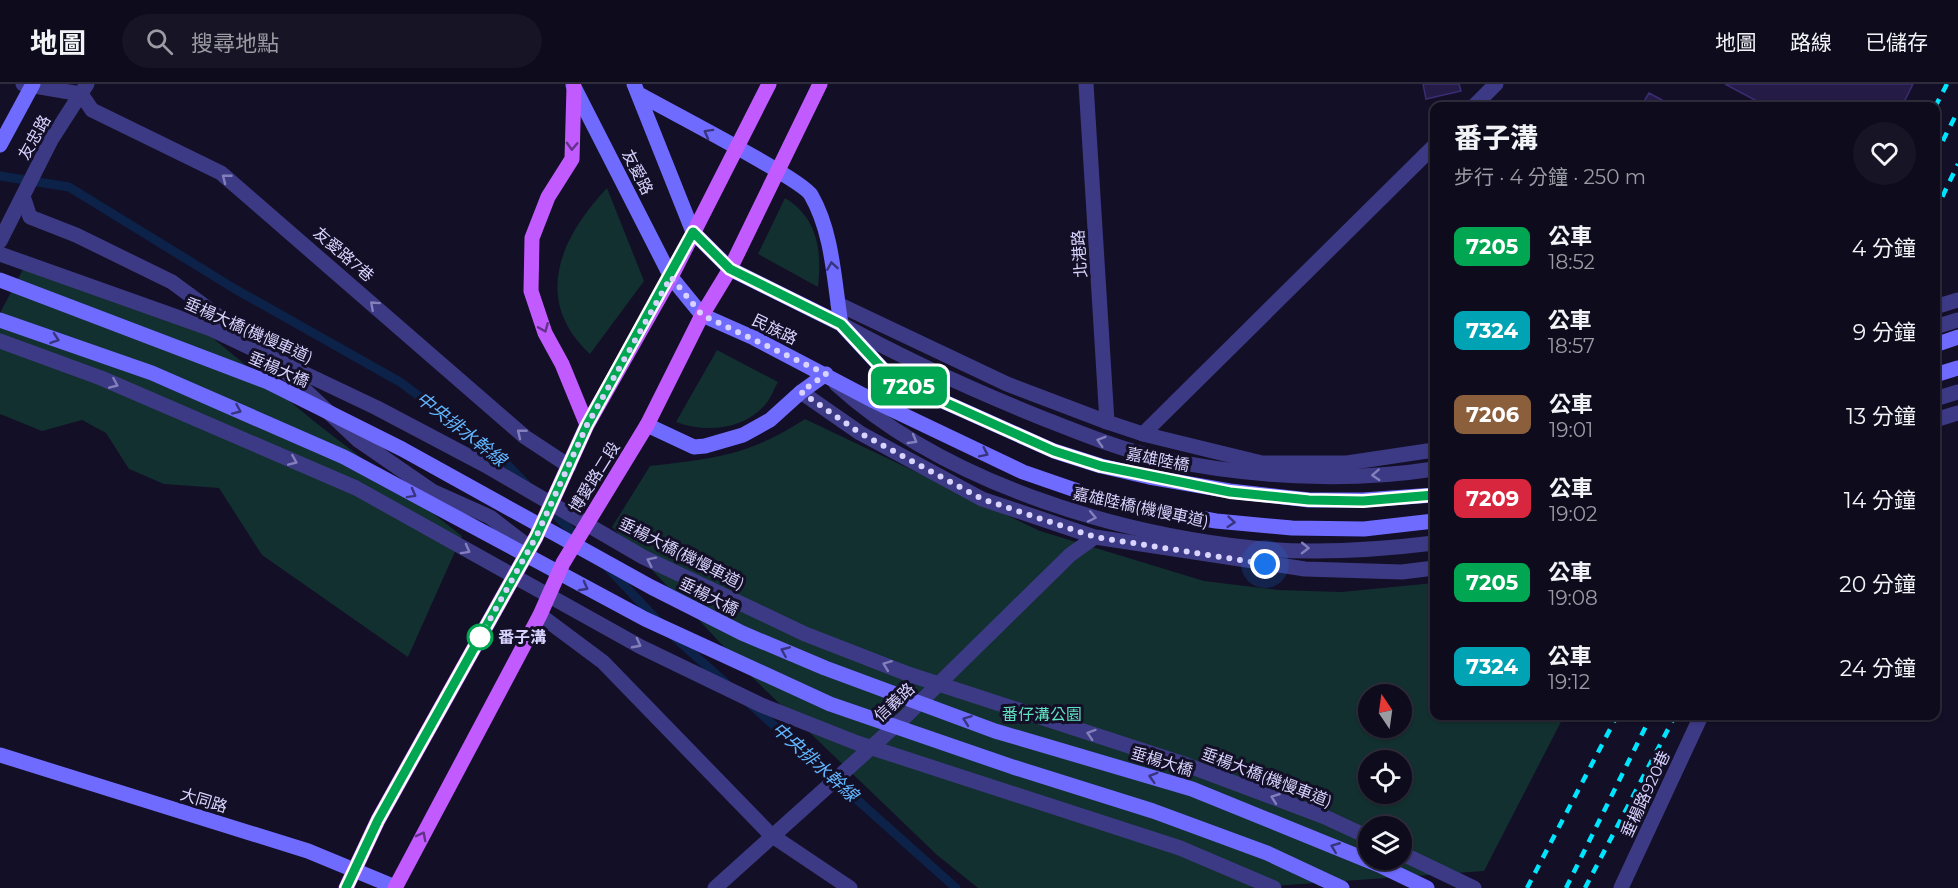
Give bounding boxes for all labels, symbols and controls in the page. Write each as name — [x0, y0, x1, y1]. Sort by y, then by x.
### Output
search box — [122, 14, 542, 68]
icon: search — [143, 25, 176, 58]
text: 地圖 — [30, 26, 86, 60]
text: 搜尋地點 — [191, 30, 279, 57]
text: 地圖 — [1715, 30, 1757, 55]
text: 路線 — [1790, 30, 1832, 55]
text: 已儲存 — [1865, 30, 1928, 55]
street label: 友忠路 — [14, 112, 54, 163]
text: 番子溝 — [1454, 121, 1538, 155]
button: heart — [1853, 122, 1916, 185]
one-way arrow — [704, 129, 715, 140]
one-way arrow — [566, 141, 578, 150]
street label: 友愛路 — [618, 147, 657, 198]
text: 步行 · 4 分鐘 · 250 m — [1454, 165, 1646, 189]
one-way arrow — [222, 174, 233, 185]
street label: 友愛路7巷 — [310, 223, 378, 286]
text: 公車 — [1548, 223, 1592, 250]
street label: 北港路 — [1068, 229, 1091, 279]
text: 7205 — [1466, 234, 1518, 259]
text: 4 分鐘 — [1852, 235, 1916, 262]
text: 18:52 — [1548, 250, 1595, 274]
one-way arrow — [826, 262, 838, 271]
street label: 垂楊大橋(機慢車道) — [182, 294, 316, 367]
one-way arrow — [370, 301, 381, 312]
text: 公車 — [1548, 307, 1592, 334]
street label: 民族路 — [749, 310, 801, 349]
text: 7324 — [1466, 318, 1518, 343]
text: 9 分鐘 — [1853, 319, 1916, 346]
one-way arrow — [537, 322, 549, 333]
one-way arrow — [49, 331, 60, 344]
text: 18:57 — [1548, 334, 1595, 358]
street label: 垂楊大橋 — [246, 348, 312, 391]
line badge: 7205 — [867, 366, 951, 406]
text: 7205 — [883, 374, 935, 399]
one-way arrow — [107, 376, 118, 388]
water label: 中央排水幹線 — [412, 387, 512, 472]
text: 公車 — [1549, 391, 1593, 418]
text: 7206 — [1466, 402, 1519, 427]
one-way arrow — [230, 403, 241, 415]
text: 13 分鐘 — [1846, 403, 1916, 430]
text: 19:01 — [1549, 418, 1593, 442]
one-way arrow — [517, 429, 528, 440]
one-way arrow — [907, 433, 917, 445]
one-way arrow — [1096, 435, 1107, 448]
street label: 博愛路二段 — [565, 438, 624, 516]
street label: 嘉雄陸橋 — [1125, 444, 1191, 475]
one-way arrow — [977, 446, 988, 458]
one-way arrow — [286, 454, 297, 466]
one-way arrow — [1371, 468, 1380, 481]
text: 公車 — [1549, 475, 1593, 502]
street label: 嘉雄陸橋(機慢車道) — [1071, 484, 1211, 531]
text: 7209 — [1466, 486, 1519, 511]
one-way arrow — [406, 487, 416, 498]
text: 14 分鐘 — [1844, 487, 1916, 514]
text: 19:02 — [1549, 502, 1597, 526]
one-way arrow — [1087, 510, 1097, 523]
street label: 垂楊大橋(機慢車道) — [616, 514, 748, 593]
one-way arrow — [1226, 515, 1235, 528]
one-way arrow — [460, 542, 470, 554]
one-way arrow — [1301, 542, 1310, 555]
your location — [1250, 549, 1280, 579]
one-way arrow — [646, 556, 657, 568]
text: 公車 — [1548, 559, 1592, 586]
text: 7205 — [1466, 570, 1518, 595]
text: 20 分鐘 — [1839, 571, 1916, 598]
street label: 垂楊大橋 — [676, 573, 742, 619]
one-way arrow — [578, 580, 588, 591]
text: 19:08 — [1548, 586, 1598, 610]
marker: 番子溝 — [467, 624, 493, 650]
place label: 番子溝 — [498, 628, 546, 647]
one-way arrow — [631, 637, 641, 648]
text: 公車 — [1548, 643, 1592, 670]
one-way arrow — [780, 646, 791, 658]
text: 7324 — [1466, 654, 1518, 679]
text: 24 分鐘 — [1840, 655, 1916, 682]
one-way arrow — [882, 660, 892, 673]
text: 19:12 — [1548, 670, 1590, 694]
street label: 信義路 — [870, 679, 918, 726]
north arrow — [1358, 684, 1412, 738]
map controls — [1358, 684, 1412, 870]
park label: 番仔溝公園 — [1002, 705, 1082, 724]
one-way arrow — [962, 715, 973, 728]
water label: 中央排水幹線 — [768, 718, 864, 808]
one-way arrow — [1086, 729, 1097, 741]
street label: 垂楊大橋 — [1128, 743, 1195, 780]
street label: 垂楊大橋(機慢車道) — [1199, 744, 1335, 811]
street label: 垂楊路920巷 — [1617, 748, 1674, 841]
button: locate — [1358, 750, 1412, 804]
one-way arrow — [1148, 772, 1159, 784]
street label: 大同路 — [178, 784, 230, 817]
one-way arrow — [1271, 793, 1281, 806]
button: layers — [1358, 816, 1412, 870]
one-way arrow — [415, 832, 426, 843]
one-way arrow — [1331, 842, 1342, 854]

